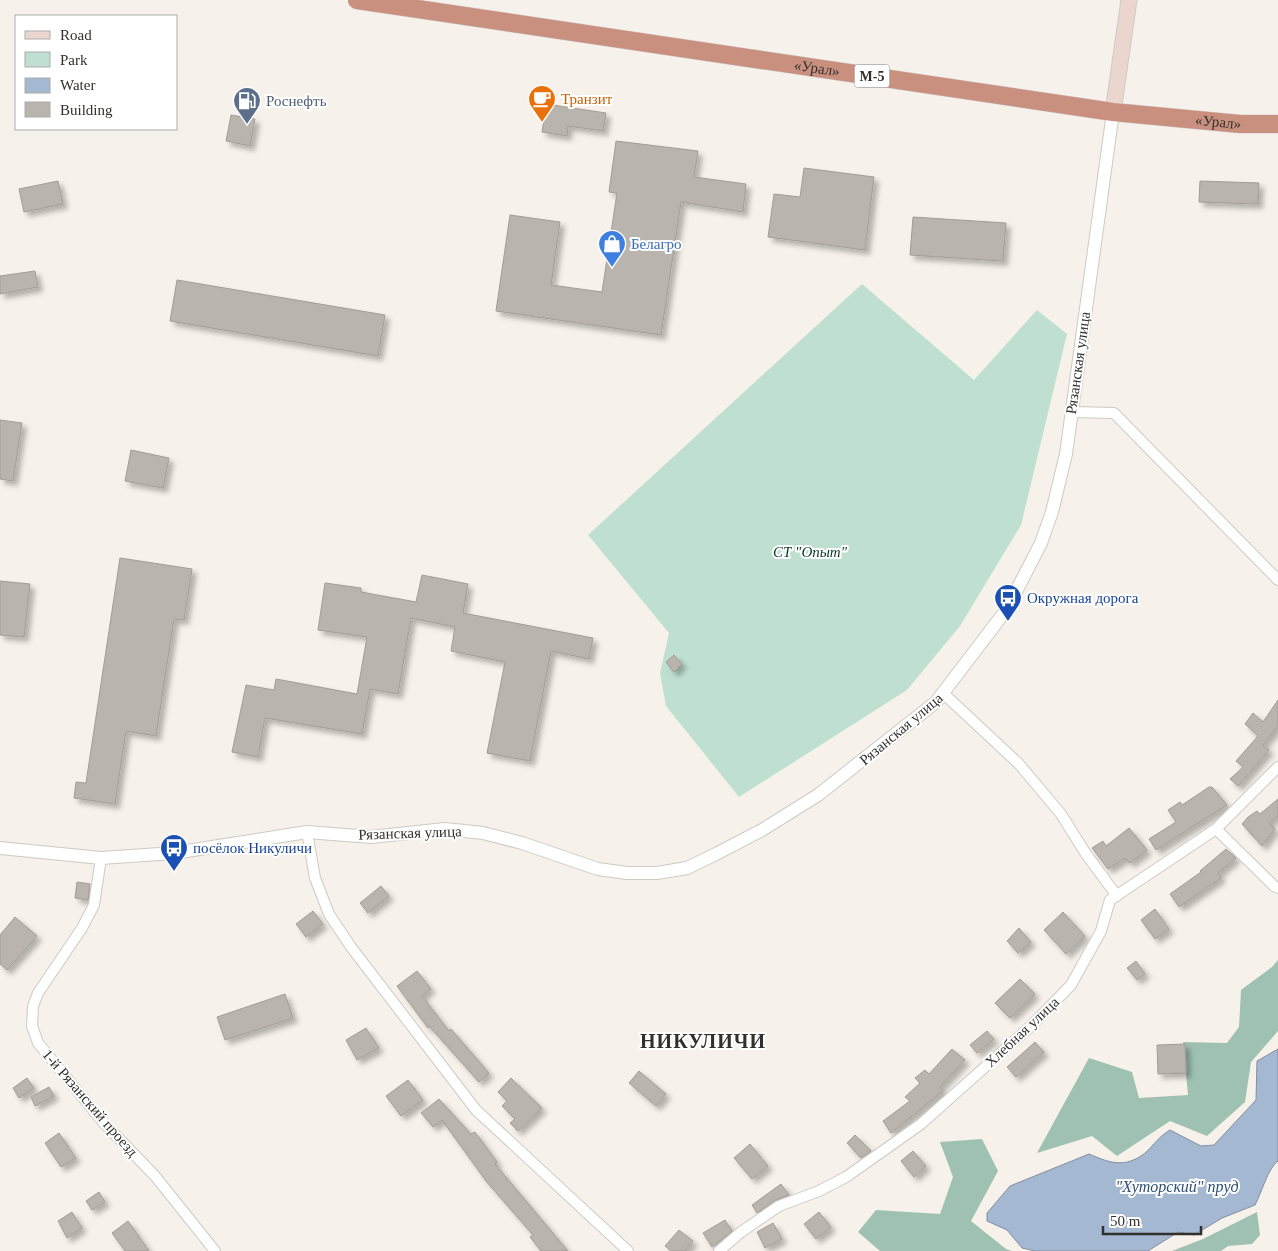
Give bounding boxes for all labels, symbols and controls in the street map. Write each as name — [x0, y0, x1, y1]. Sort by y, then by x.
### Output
legend — [15, 15, 178, 130]
text: Road — [60, 27, 92, 43]
text: Park — [60, 52, 88, 68]
street label: «Урал» — [793, 57, 841, 79]
road number: М-5 — [854, 64, 890, 88]
text: Water — [60, 77, 95, 93]
cafe icon: Транзит — [527, 84, 557, 123]
fuel station icon: Роснефть — [232, 86, 262, 125]
place label: Транзит — [561, 91, 613, 107]
place label: Роснефть — [266, 93, 327, 109]
text: Building — [60, 102, 113, 118]
street label: «Урал» — [1195, 112, 1242, 132]
shop icon: Белагро — [597, 229, 627, 268]
place label: Белагро — [631, 236, 682, 252]
street label: Рязанская улица — [1063, 310, 1093, 415]
park label: СТ "Опыт" — [773, 544, 848, 560]
bus stop icon: Окружная дорога — [993, 583, 1023, 622]
place label: Окружная дорога — [1027, 590, 1139, 606]
street label: Рязанская улица — [856, 689, 946, 768]
street label: Рязанская улица — [358, 823, 462, 843]
bus stop icon: посёлок Никуличи — [159, 833, 189, 872]
place label: посёлок Никуличи — [193, 840, 312, 856]
street label: Хлебная улица — [982, 994, 1062, 1070]
district label: НИКУЛИЧИ — [640, 1030, 766, 1052]
street label: 1-й Рязанский проезд — [39, 1046, 141, 1160]
water label: "Хуторский" пруд — [1115, 1178, 1239, 1196]
scale bar — [1103, 1204, 1200, 1236]
text: 50 m — [1110, 1213, 1141, 1229]

